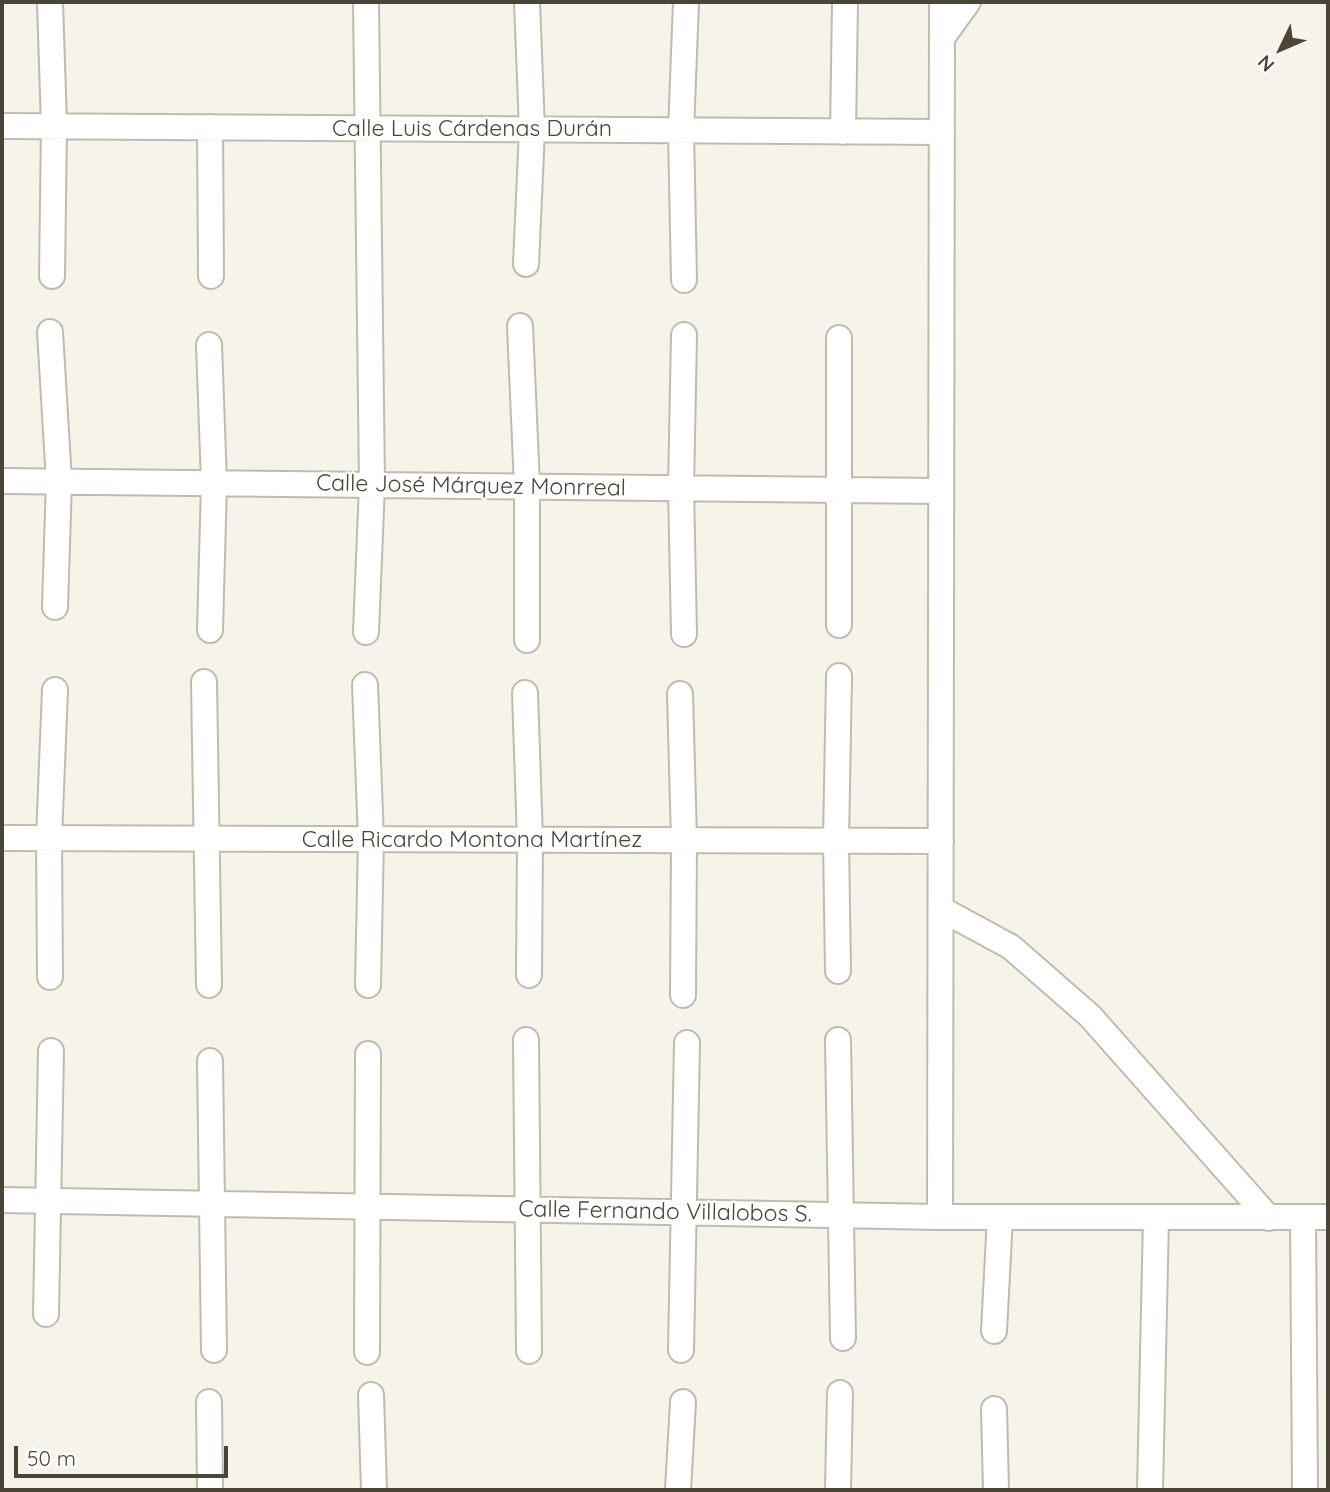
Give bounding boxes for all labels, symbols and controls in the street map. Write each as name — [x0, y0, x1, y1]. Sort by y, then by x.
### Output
north arrow — [1246, 14, 1316, 84]
text: N — [1252, 50, 1279, 77]
street label: Calle Luis Cárdenas Durán — [332, 115, 612, 143]
street label: Calle José Márquez Monrreal — [316, 469, 626, 503]
street label: Calle Ricardo Montona Martínez — [302, 826, 642, 854]
street label: Calle Fernando Villalobos S. — [518, 1196, 812, 1228]
scale bar — [18, 1432, 231, 1476]
text: 50 m — [27, 1445, 76, 1471]

